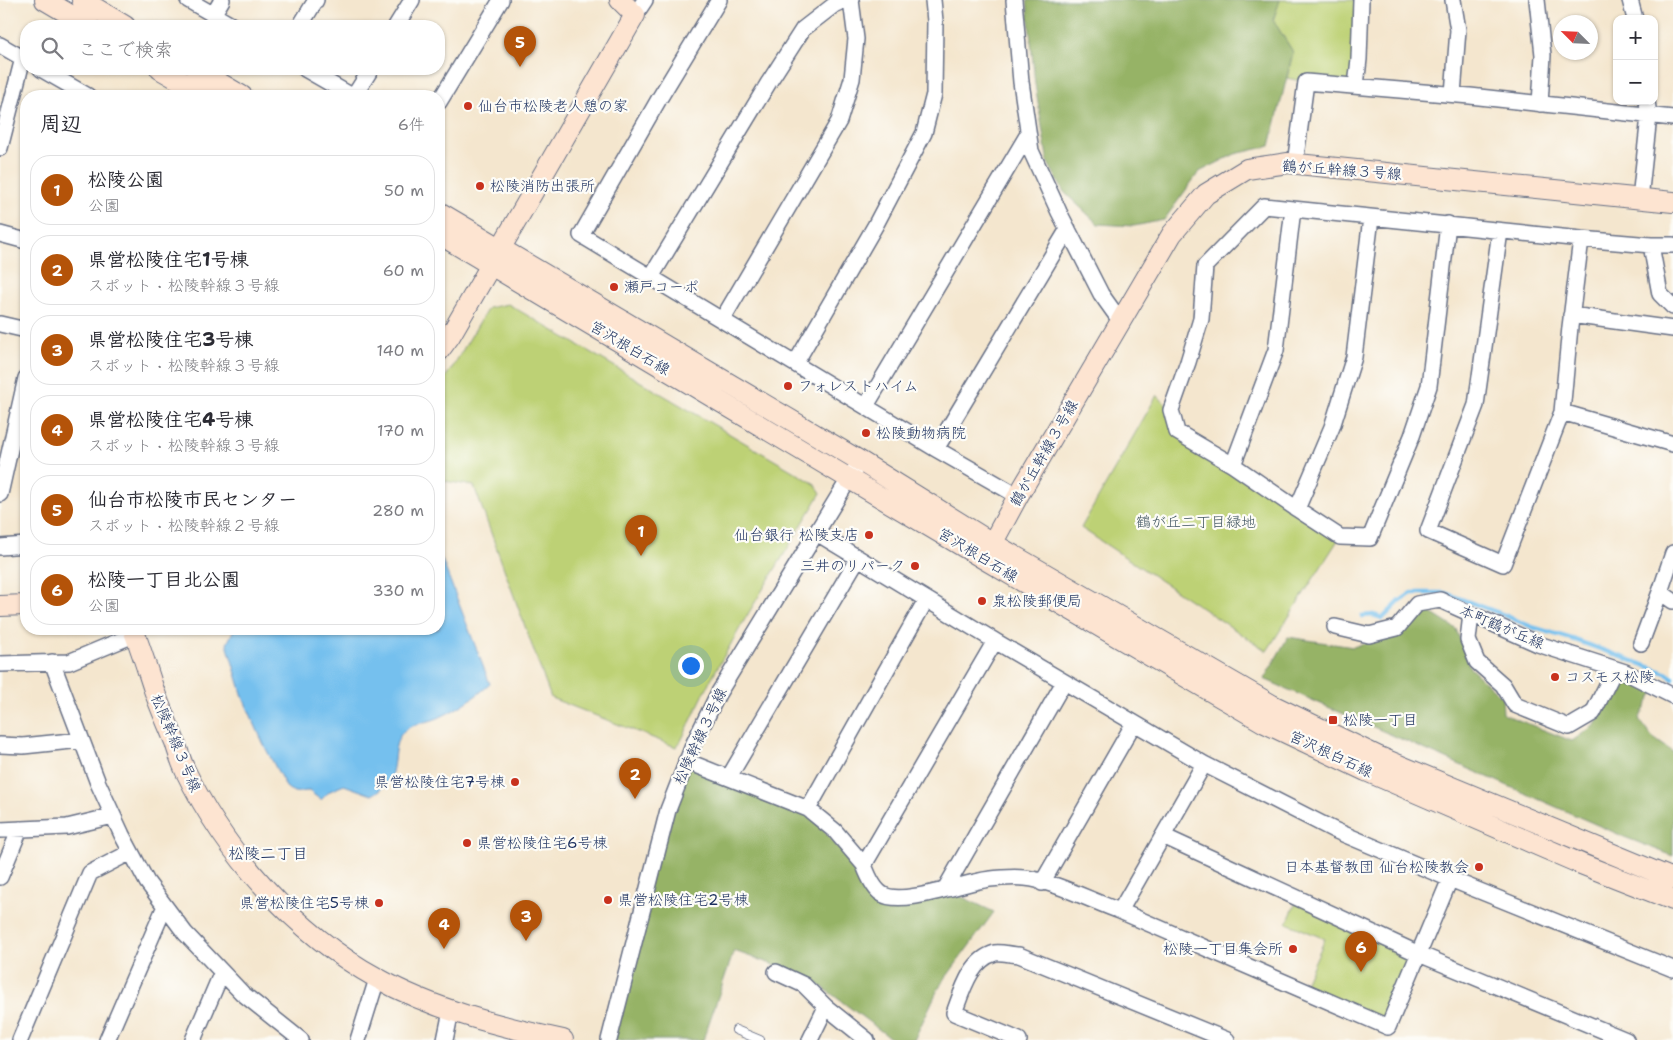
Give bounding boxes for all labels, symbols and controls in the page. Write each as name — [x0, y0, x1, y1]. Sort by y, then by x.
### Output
north arrow — [1553, 15, 1598, 60]
map controls — [1613, 15, 1658, 105]
button: + — [1613, 15, 1658, 60]
search box — [20, 20, 445, 75]
pin: 5 — [504, 26, 536, 67]
icon: search — [38, 34, 66, 62]
text: ここで検索 — [78, 37, 173, 62]
button: − — [1613, 60, 1658, 105]
place label: 仙台市松陵老人憩の家 — [478, 96, 628, 116]
marker: 仙台市松陵老人憩の家 — [462, 100, 474, 112]
text: 周辺 — [40, 110, 82, 138]
text: 6件 — [398, 114, 425, 135]
street label: 鶴が丘幹線３号線 — [1281, 156, 1403, 184]
text: 松陵公園 — [88, 167, 164, 192]
place label: 松陵消防出張所 — [490, 176, 595, 196]
text: 1 — [53, 180, 61, 201]
text: 50 m — [384, 180, 424, 201]
marker: 松陵消防出張所 — [474, 180, 486, 192]
text: 公園 — [88, 195, 120, 216]
text: 県営松陵住宅1号棟 — [88, 247, 249, 272]
text: 2 — [51, 260, 63, 281]
text: 60 m — [383, 260, 424, 281]
text: スポット · 松陵幹線３号線 — [88, 275, 279, 296]
place label: 瀬戸コーポ — [624, 277, 699, 297]
marker: 瀬戸コーポ — [608, 281, 620, 293]
street label: 宮沢根白石線 — [586, 316, 674, 380]
text: 県営松陵住宅3号棟 — [88, 327, 253, 352]
text: 3 — [51, 340, 63, 361]
text: 140 m — [377, 340, 424, 361]
text: スポット · 松陵幹線３号線 — [88, 355, 279, 376]
place label: フォレストハイム — [798, 376, 919, 396]
marker: フォレストハイム — [782, 380, 794, 392]
street label: 鶴が丘幹線３号線 — [1005, 396, 1083, 510]
text: 県営松陵住宅4号棟 — [88, 407, 253, 432]
text: 4 — [51, 420, 63, 441]
text: 170 m — [377, 420, 424, 441]
place label: 松陵動物病院 — [876, 423, 966, 443]
marker: 松陵動物病院 — [860, 427, 872, 439]
text: スポット · 松陵幹線３号線 — [88, 435, 279, 456]
text: 仙台市松陵市民センター — [88, 487, 297, 512]
text: 5 — [52, 500, 62, 521]
text: 280 m — [372, 500, 424, 521]
park label: 鶴が丘二丁目緑地 — [1136, 512, 1256, 532]
text: スポット · 松陵幹線２号線 — [88, 515, 279, 536]
pin: 1 — [625, 515, 657, 556]
street label: 宮沢根白石線 — [934, 523, 1022, 587]
place label: 仙台銀行 松陵支店 — [734, 525, 859, 545]
marker: 仙台銀行 松陵支店 — [863, 529, 875, 541]
place label: 三井のリパーク — [800, 556, 905, 576]
marker: 三井のリパーク — [909, 560, 921, 572]
text: 松陵一丁目北公園 — [88, 567, 240, 592]
text: 6 — [51, 580, 63, 601]
text: 330 m — [372, 580, 424, 601]
place label: 泉松陵郵便局 — [992, 591, 1082, 611]
text: 公園 — [88, 595, 120, 616]
marker: 泉松陵郵便局 — [976, 595, 988, 607]
street label: 本町鶴が丘線 — [1457, 600, 1547, 654]
your location — [678, 653, 704, 679]
place label: コスモス松陵 — [1565, 667, 1654, 687]
marker: コスモス松陵 — [1549, 671, 1561, 683]
street label: 松陵幹線３号線 — [669, 684, 731, 788]
street label: 松陵幹線３号線 — [146, 691, 206, 795]
place label: 松陵一丁目 — [1343, 710, 1418, 730]
marker: 松陵一丁目 — [1327, 714, 1339, 726]
street label: 宮沢根白石線 — [1286, 726, 1376, 782]
pin: 2 — [619, 758, 651, 799]
place label: 県営松陵住宅7号棟 — [374, 772, 505, 792]
marker: 県営松陵住宅7号棟 — [509, 776, 521, 788]
place label: 県営松陵住宅6号棟 — [477, 833, 608, 853]
marker: 県営松陵住宅6号棟 — [461, 837, 473, 849]
district label: 松陵二丁目 — [228, 843, 308, 864]
place label: 日本基督教団 仙台松陵教会 — [1284, 857, 1469, 877]
marker: 日本基督教団 仙台松陵教会 — [1473, 861, 1485, 873]
place label: 県営松陵住宅2号棟 — [618, 890, 749, 910]
place label: 県営松陵住宅5号棟 — [240, 893, 369, 913]
marker: 県営松陵住宅2号棟 — [602, 894, 614, 906]
marker: 県営松陵住宅5号棟 — [373, 897, 385, 909]
pin: 3 — [510, 900, 542, 941]
pin: 4 — [428, 908, 460, 949]
pin: 6 — [1345, 931, 1377, 972]
place label: 松陵一丁目集会所 — [1163, 939, 1283, 959]
marker: 松陵一丁目集会所 — [1287, 943, 1299, 955]

